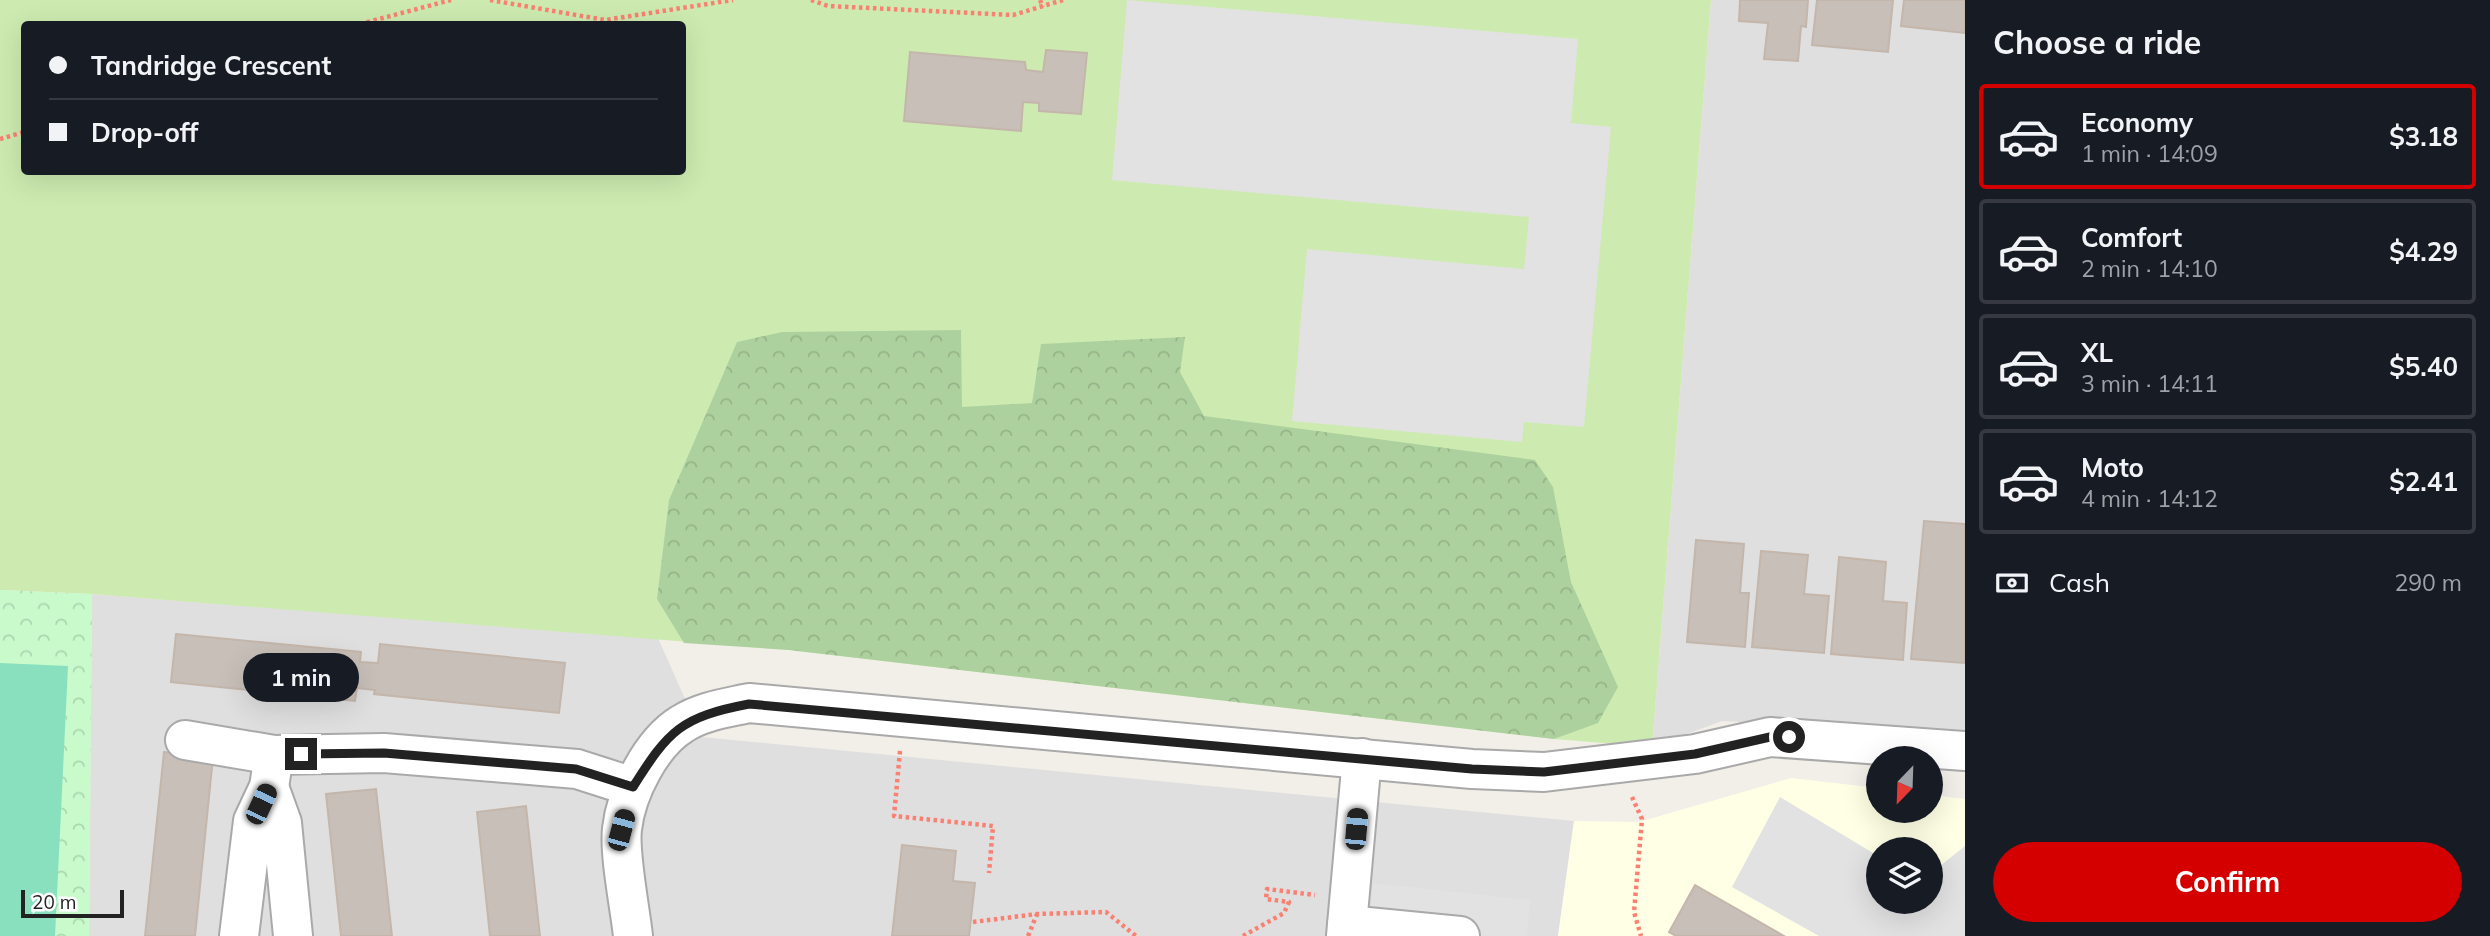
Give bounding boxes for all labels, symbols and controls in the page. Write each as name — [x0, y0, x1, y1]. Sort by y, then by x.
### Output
text: Choose a ride — [1993, 22, 2201, 62]
text: Tandridge Crescent — [91, 49, 331, 82]
icon: car — [1997, 105, 2060, 168]
text: Economy — [2081, 106, 2193, 139]
text: Drop-off — [91, 116, 198, 149]
text: $3.18 — [2389, 120, 2458, 153]
text: 1 min · 14:09 — [2081, 139, 2218, 168]
icon: car — [1997, 220, 2060, 283]
text: Comfort — [2081, 221, 2182, 254]
text: $4.29 — [2389, 235, 2458, 268]
text: 2 min · 14:10 — [2081, 254, 2218, 283]
icon: car — [1997, 335, 2060, 398]
text: XL — [2081, 336, 2113, 369]
text: $5.40 — [2389, 350, 2458, 383]
text: 3 min · 14:11 — [2081, 369, 2218, 398]
icon: car — [1997, 450, 2060, 513]
text: Moto — [2081, 451, 2144, 484]
text: $2.41 — [2389, 465, 2458, 498]
text: 4 min · 14:12 — [2081, 484, 2218, 513]
icon: cash — [1993, 564, 2031, 602]
text: Cash — [2049, 566, 2110, 599]
text: 290 m — [2394, 568, 2462, 597]
callout: 1 min — [243, 652, 359, 702]
text: 1 min — [271, 663, 331, 692]
route start — [1773, 721, 1805, 753]
route end — [285, 738, 317, 770]
north arrow — [1866, 746, 1942, 822]
map controls — [1866, 746, 1943, 914]
car — [243, 781, 280, 827]
car — [606, 807, 637, 853]
car — [1344, 807, 1369, 851]
button: layers — [1866, 837, 1943, 914]
button: Confirm — [1993, 842, 2462, 922]
scale bar — [21, 887, 124, 919]
text: 20 m — [32, 890, 76, 914]

